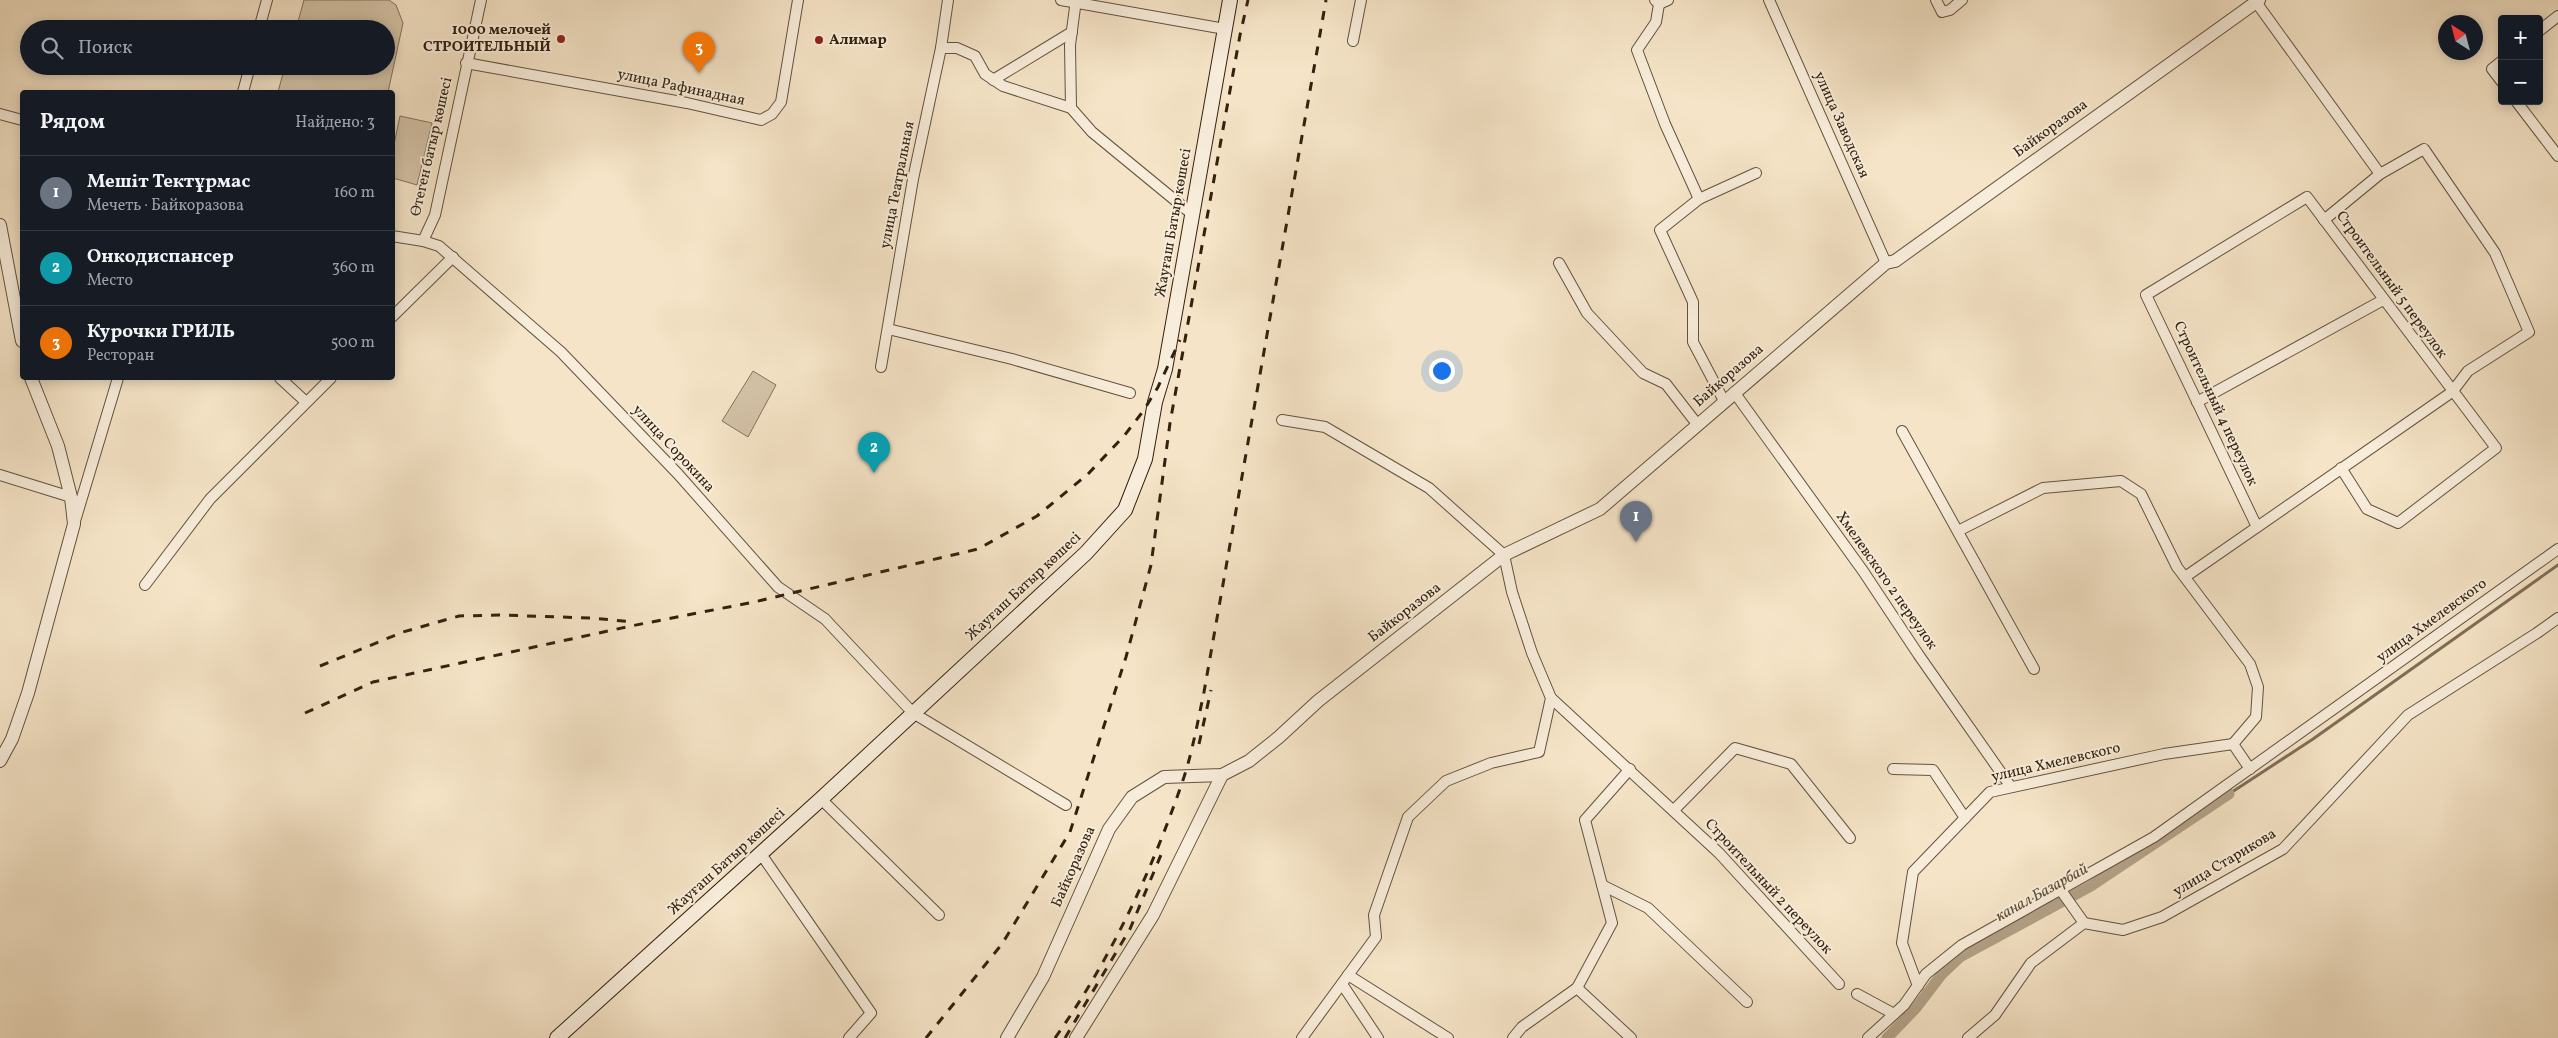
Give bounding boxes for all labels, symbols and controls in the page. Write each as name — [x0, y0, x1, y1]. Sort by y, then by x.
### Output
north arrow — [2438, 15, 2483, 60]
map controls — [2498, 15, 2543, 105]
button: + — [2498, 15, 2543, 60]
search box — [20, 20, 395, 75]
place label: 1000 мелочей СТРОИТЕЛЬНЫЙ — [423, 20, 551, 58]
place label: Алимар — [829, 30, 887, 51]
pin: 3 — [683, 32, 715, 73]
marker: 1000 мелочей СТРОИТЕЛЬНЫЙ — [555, 33, 567, 45]
icon: search — [38, 34, 66, 62]
marker: Алимар — [813, 34, 825, 46]
text: Поиск — [78, 35, 132, 61]
button: − — [2498, 60, 2543, 105]
street label: улица Рафинадная — [615, 64, 747, 112]
street label: улица Заводская — [1808, 68, 1874, 182]
street label: Өтеген батыр көшесі — [406, 75, 458, 219]
street label: Байкоразова — [2010, 95, 2092, 163]
text: Рядом — [40, 108, 105, 137]
text: Найдено: 3 — [295, 112, 375, 134]
street label: улица Театральная — [875, 119, 921, 251]
street label: Жауғаш Батыр көшесі — [1151, 147, 1197, 299]
text: Мешіт Тектұрмас — [87, 169, 250, 195]
text: 1 — [53, 182, 59, 204]
text: 160 m — [334, 182, 375, 204]
text: Мечеть · Байкоразова — [87, 195, 244, 217]
street label: Строительный 5 переулок — [2330, 207, 2452, 363]
text: Онкодиспансер — [87, 244, 234, 270]
text: 2 — [52, 257, 60, 279]
text: 360 m — [332, 257, 375, 279]
text: Место — [87, 270, 133, 292]
street label: Строительный 4 переулок — [2168, 318, 2262, 490]
text: Курочки ГРИЛЬ — [87, 319, 235, 345]
text: 3 — [52, 332, 60, 354]
text: 500 m — [331, 332, 375, 354]
street label: Байкоразова — [1689, 339, 1769, 413]
text: Ресторан — [87, 345, 154, 367]
your location — [1429, 358, 1455, 384]
street label: улица Сорокина — [627, 401, 719, 497]
pin: 2 — [858, 432, 890, 473]
pin: 1 — [1620, 501, 1652, 542]
street label: Хмелевского 2 переулок — [1830, 508, 1942, 654]
street label: Жауғаш Батыр көшесі — [962, 528, 1086, 646]
street label: улица Хмелевского — [2372, 574, 2492, 668]
street label: Байкоразова — [1364, 578, 1446, 648]
street label: улица Хмелевского — [1989, 738, 2123, 788]
street label: Жауғаш Батыр көшесі — [664, 804, 790, 920]
street label: Строительный 2 переулок — [1699, 815, 1837, 959]
street label: Байкоразова — [1047, 823, 1101, 911]
street label: улица Старикова — [2169, 824, 2281, 902]
water label: канал Базарбай — [1992, 858, 2092, 928]

